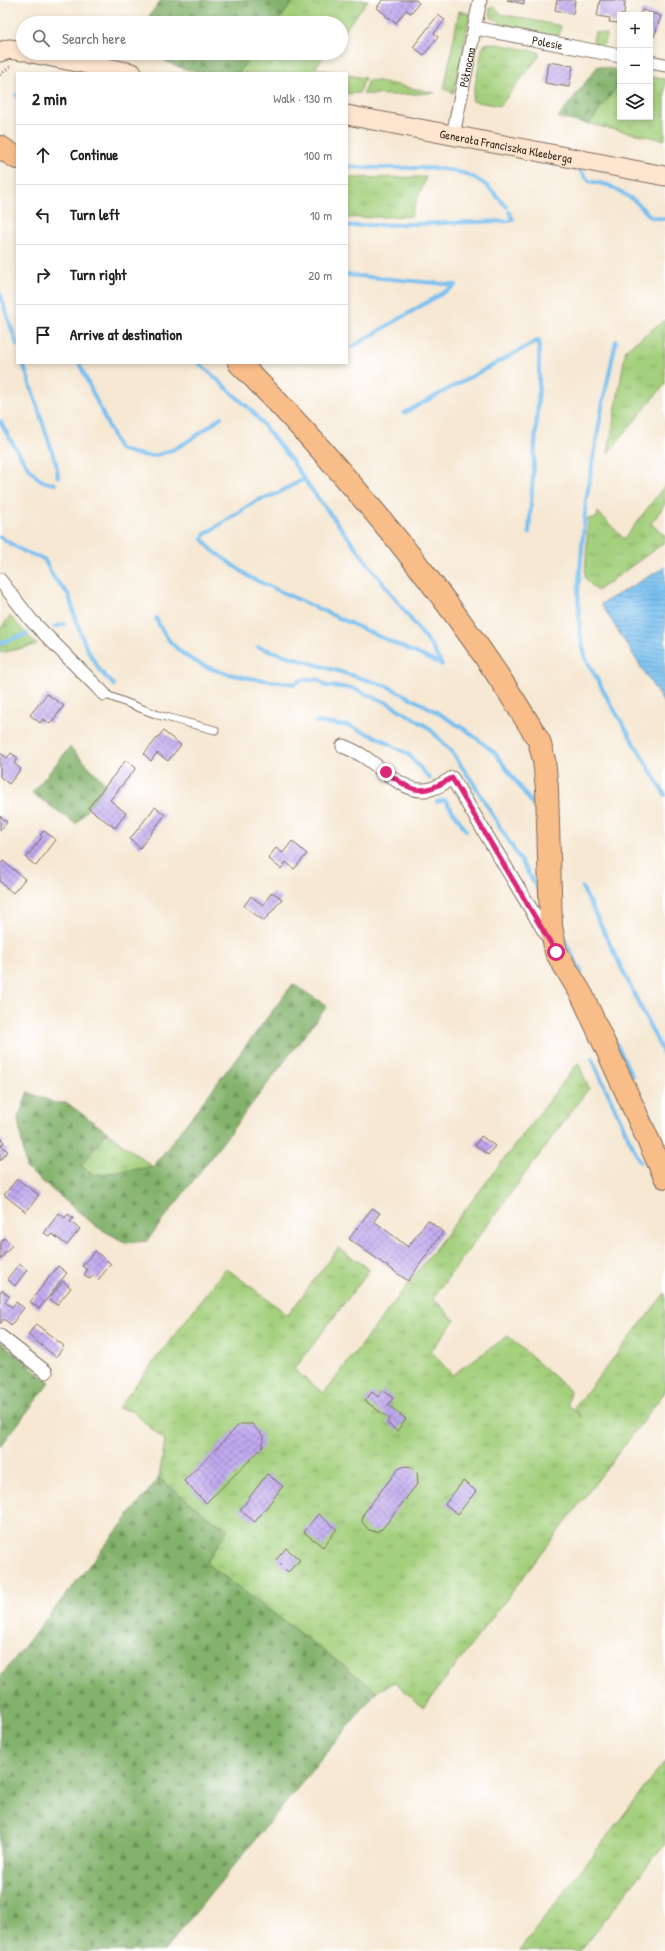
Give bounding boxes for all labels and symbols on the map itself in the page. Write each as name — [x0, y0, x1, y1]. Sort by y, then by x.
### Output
street label: Polesie — [531, 31, 565, 53]
street label: Północna — [454, 46, 479, 89]
street label: Generała Franciszka Kleeberga — [438, 125, 574, 167]
route end — [377, 763, 395, 781]
route start — [547, 943, 565, 961]

